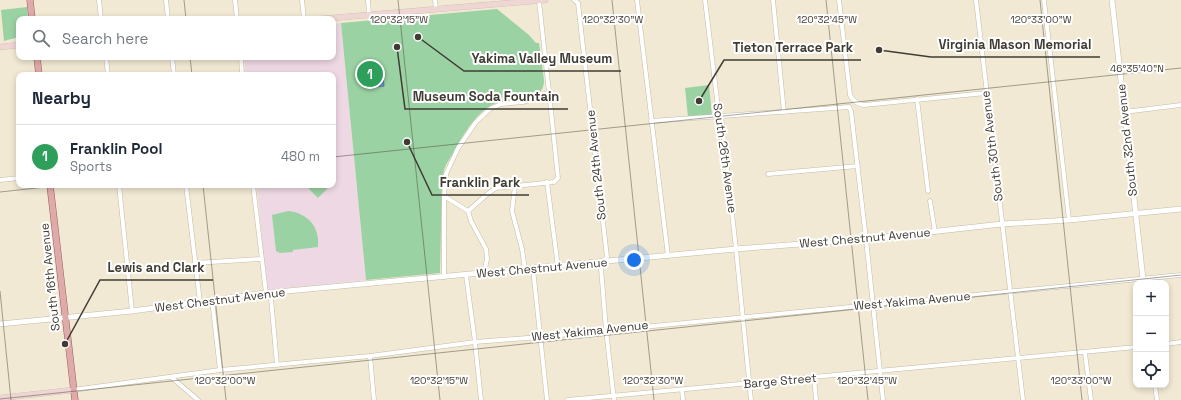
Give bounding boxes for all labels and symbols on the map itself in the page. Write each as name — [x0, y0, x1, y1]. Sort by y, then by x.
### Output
text: 120°32'15"W — [370, 13, 428, 26]
text: 120°32'30"W — [583, 13, 643, 26]
text: 120°32'45"W — [797, 13, 857, 26]
text: 120°33'00"W — [1011, 13, 1072, 26]
callout: Virginia Mason Memorial — [931, 32, 1100, 57]
callout: Tieton Terrace Park — [724, 35, 861, 60]
text: Virginia Mason Memorial — [938, 36, 1092, 53]
text: Tieton Terrace Park — [733, 39, 854, 56]
callout: Yakima Valley Museum — [464, 46, 621, 71]
text: Yakima Valley Museum — [472, 50, 612, 67]
pin: 1 — [357, 59, 383, 89]
text: 46°35'40"N — [1110, 62, 1164, 75]
street label: South 32nd Avenue — [1113, 83, 1141, 197]
callout: Museum Soda Fountain — [405, 84, 568, 109]
text: Museum Soda Fountain — [413, 88, 559, 105]
street label: South 30th Avenue — [977, 90, 1007, 202]
street label: South 26th Avenue — [709, 102, 741, 214]
street label: South 24th Avenue — [582, 109, 610, 221]
callout: Franklin Park — [432, 170, 529, 195]
text: Franklin Park — [440, 174, 521, 191]
street label: South 16th Avenue — [36, 222, 64, 332]
street label: West Chestnut Avenue — [799, 224, 931, 252]
your location — [624, 250, 644, 270]
street label: West Chestnut Avenue — [476, 254, 608, 282]
callout: Lewis and Clark — [100, 255, 213, 280]
text: Lewis and Clark — [107, 259, 205, 276]
street label: West Chestnut Avenue — [154, 284, 286, 316]
street label: West Yakima Avenue — [853, 288, 971, 314]
street label: West Yakima Avenue — [531, 317, 649, 345]
street label: Barge Street — [743, 370, 817, 392]
text: 120°32'00"W — [195, 374, 256, 387]
text: 120°32'15"W — [410, 374, 468, 387]
text: 120°32'30"W — [623, 374, 683, 387]
text: 120°32'45"W — [837, 374, 897, 387]
text: 120°33'00"W — [1051, 374, 1112, 387]

